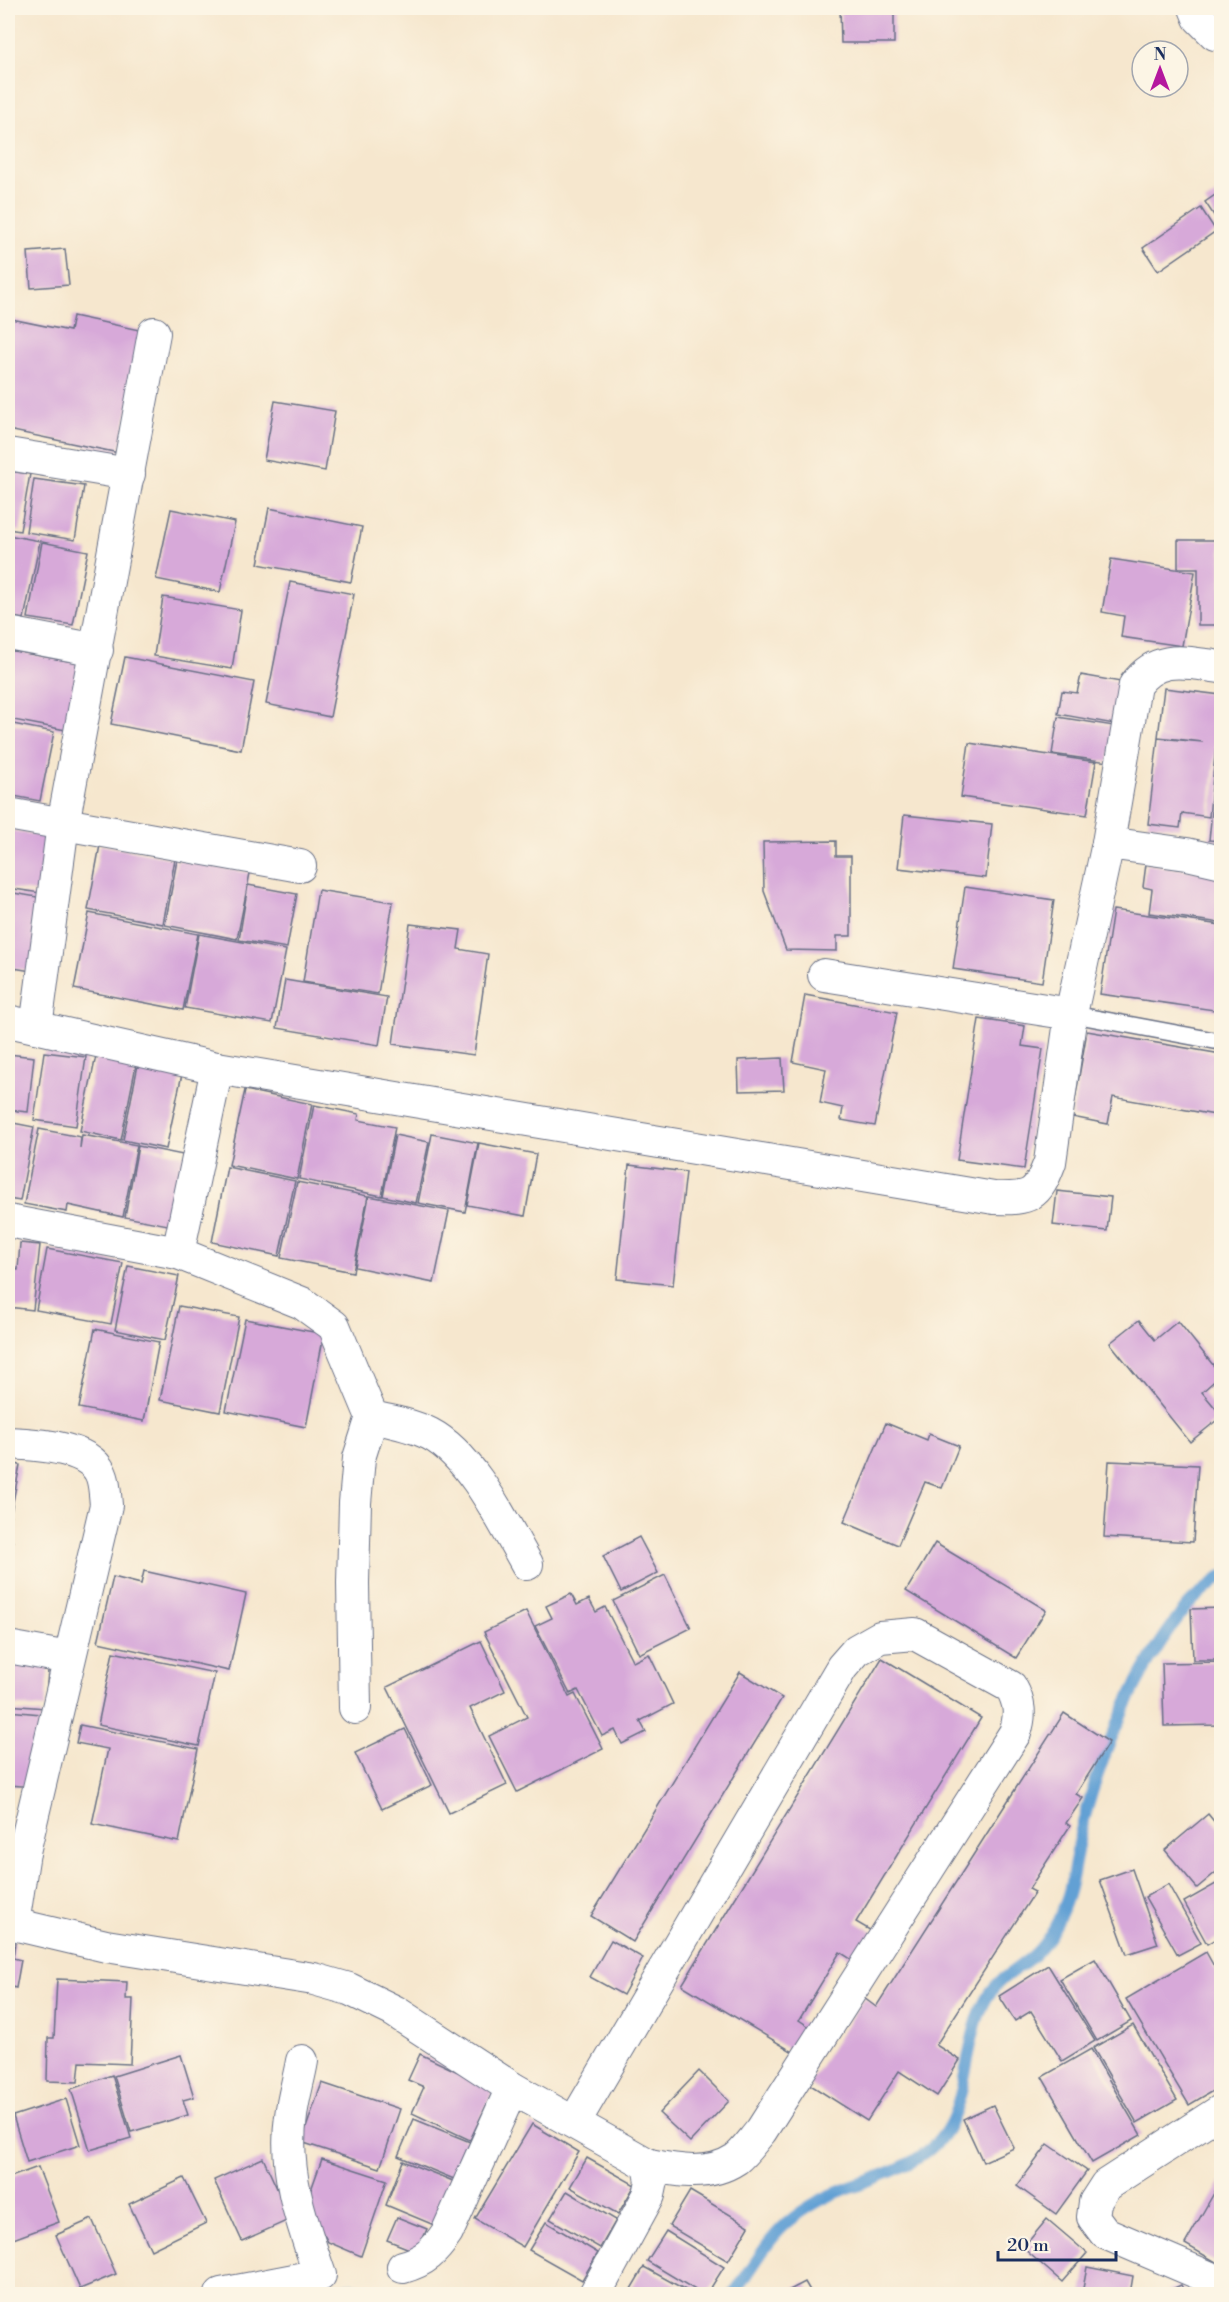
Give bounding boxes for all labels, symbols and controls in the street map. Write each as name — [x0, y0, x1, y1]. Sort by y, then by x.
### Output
north arrow — [1130, 39, 1190, 99]
text: N — [1154, 45, 1167, 65]
scale bar — [998, 2224, 1116, 2262]
text: 20 m — [1007, 2234, 1049, 2257]

